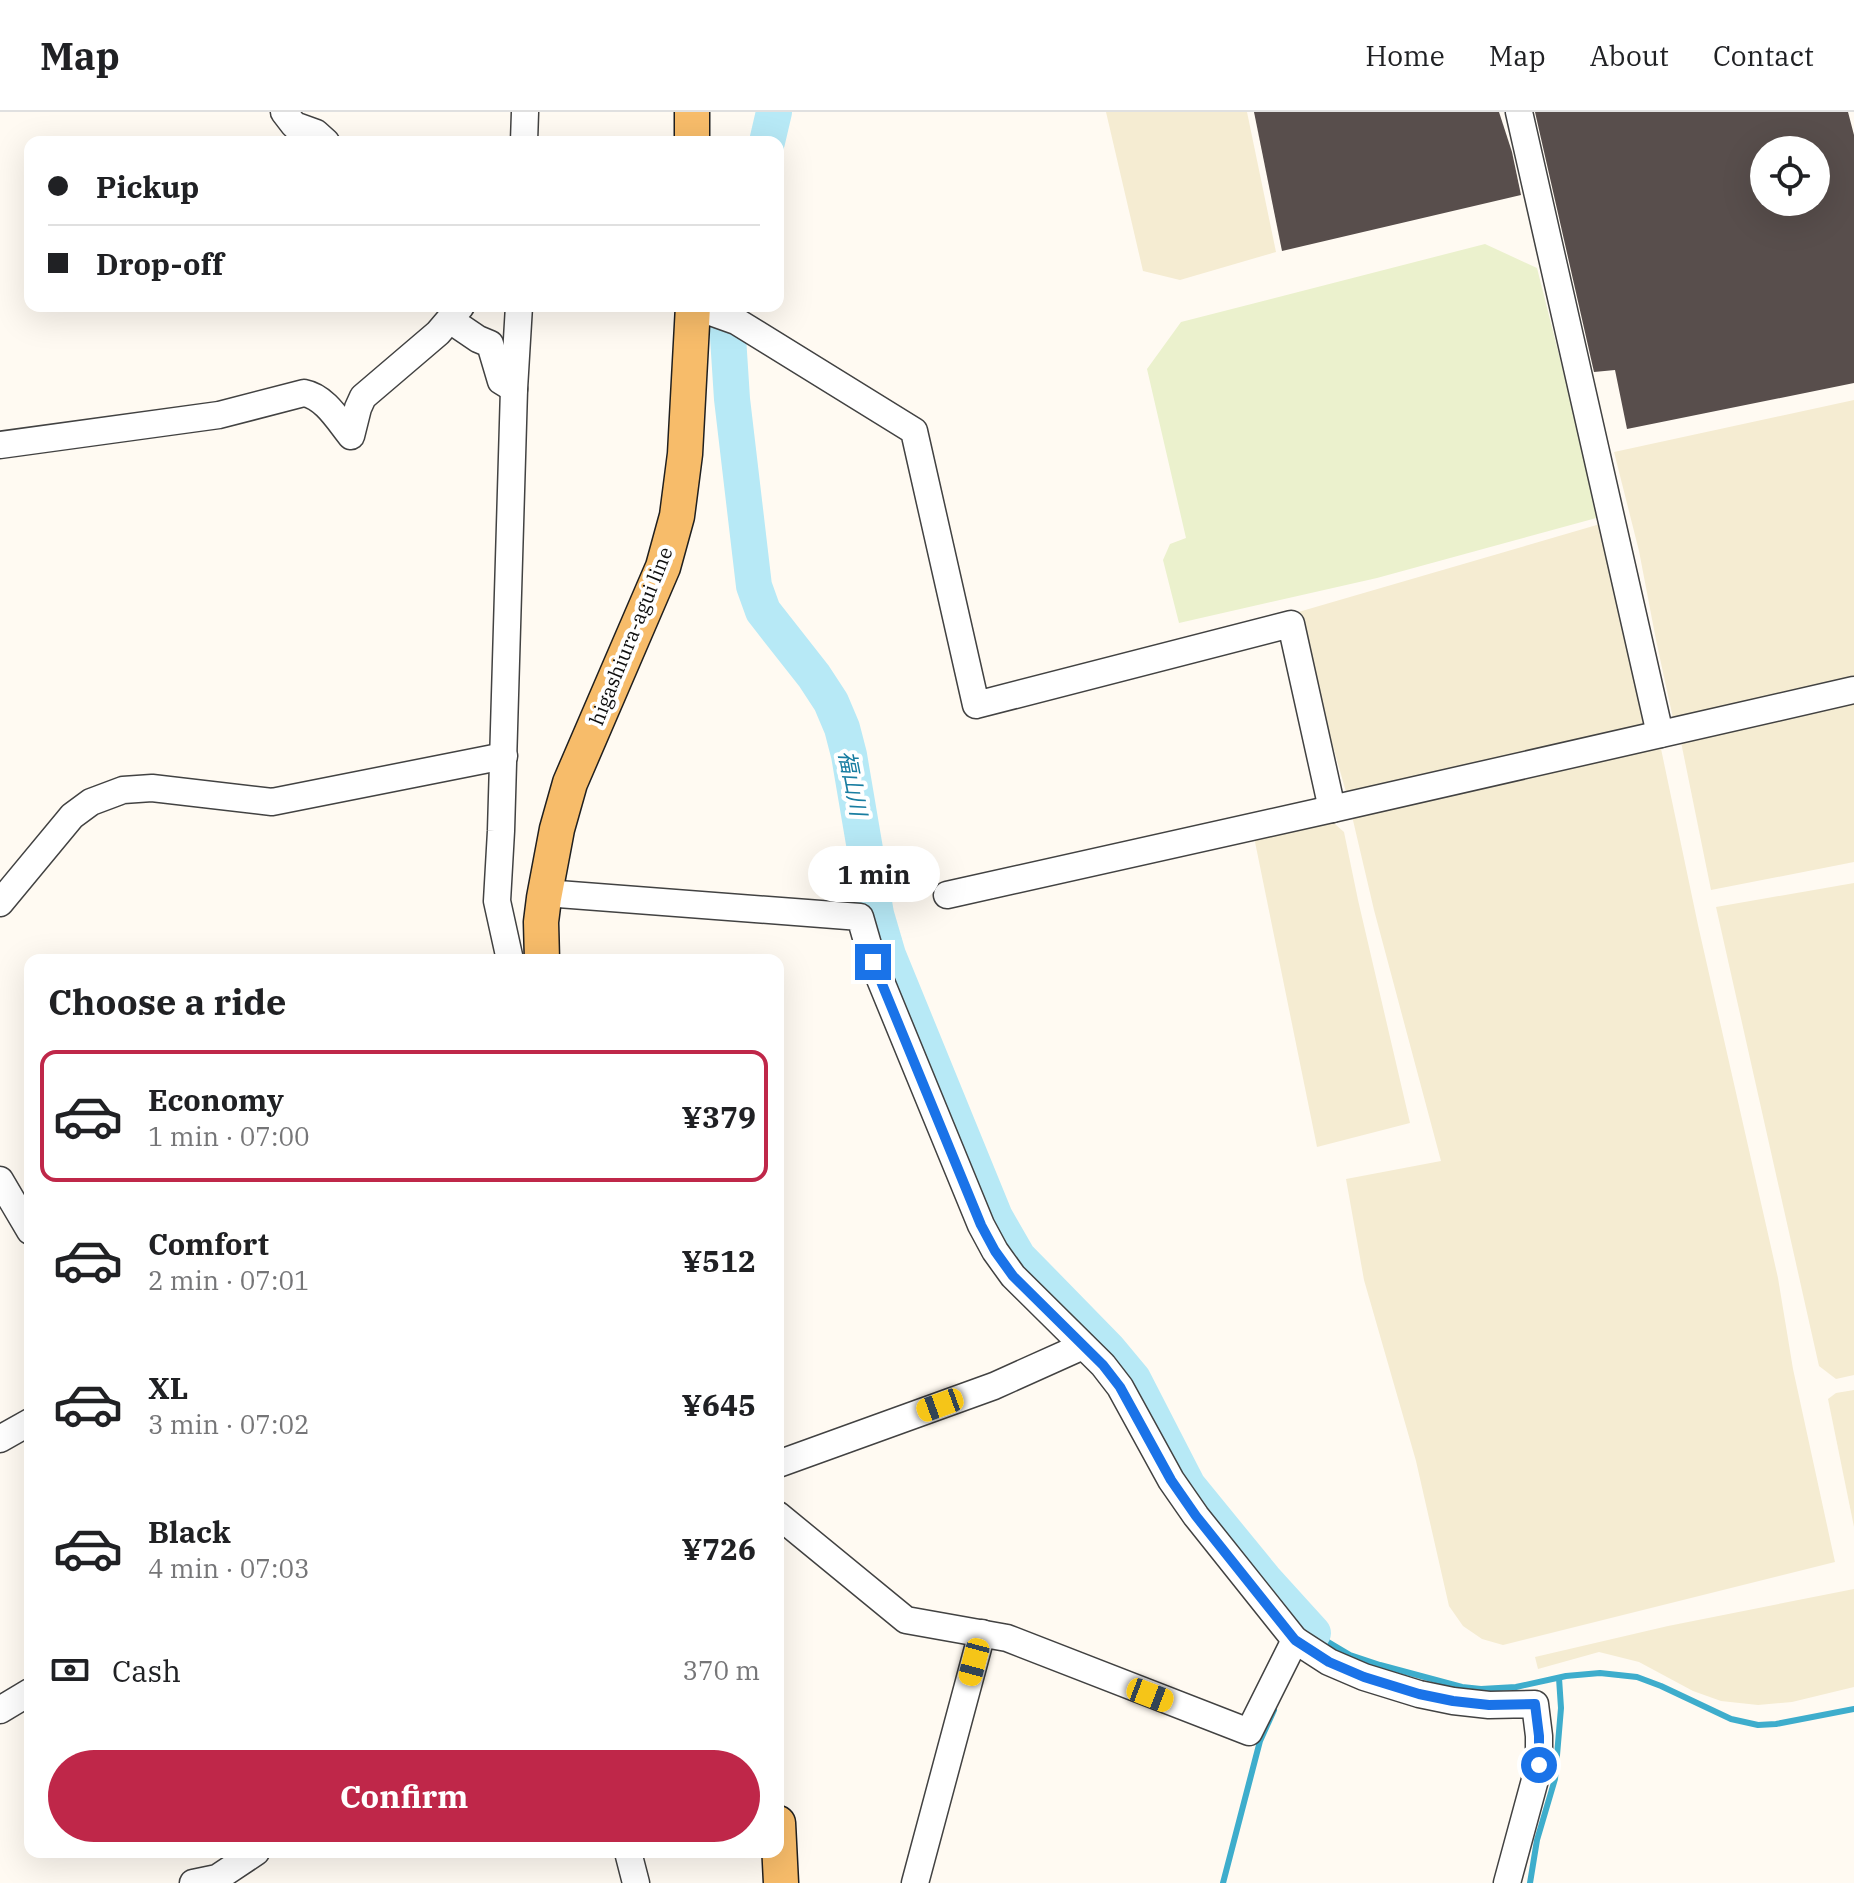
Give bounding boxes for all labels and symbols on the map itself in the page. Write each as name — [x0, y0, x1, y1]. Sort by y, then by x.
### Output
street label: higashiura-agui line — [582, 543, 679, 729]
water label: 福山川 — [833, 748, 874, 820]
callout: 1 min — [807, 846, 939, 902]
route end — [855, 944, 891, 980]
car — [913, 1386, 967, 1424]
car — [956, 1636, 992, 1688]
car — [1123, 1675, 1177, 1715]
route start — [1521, 1747, 1557, 1783]

